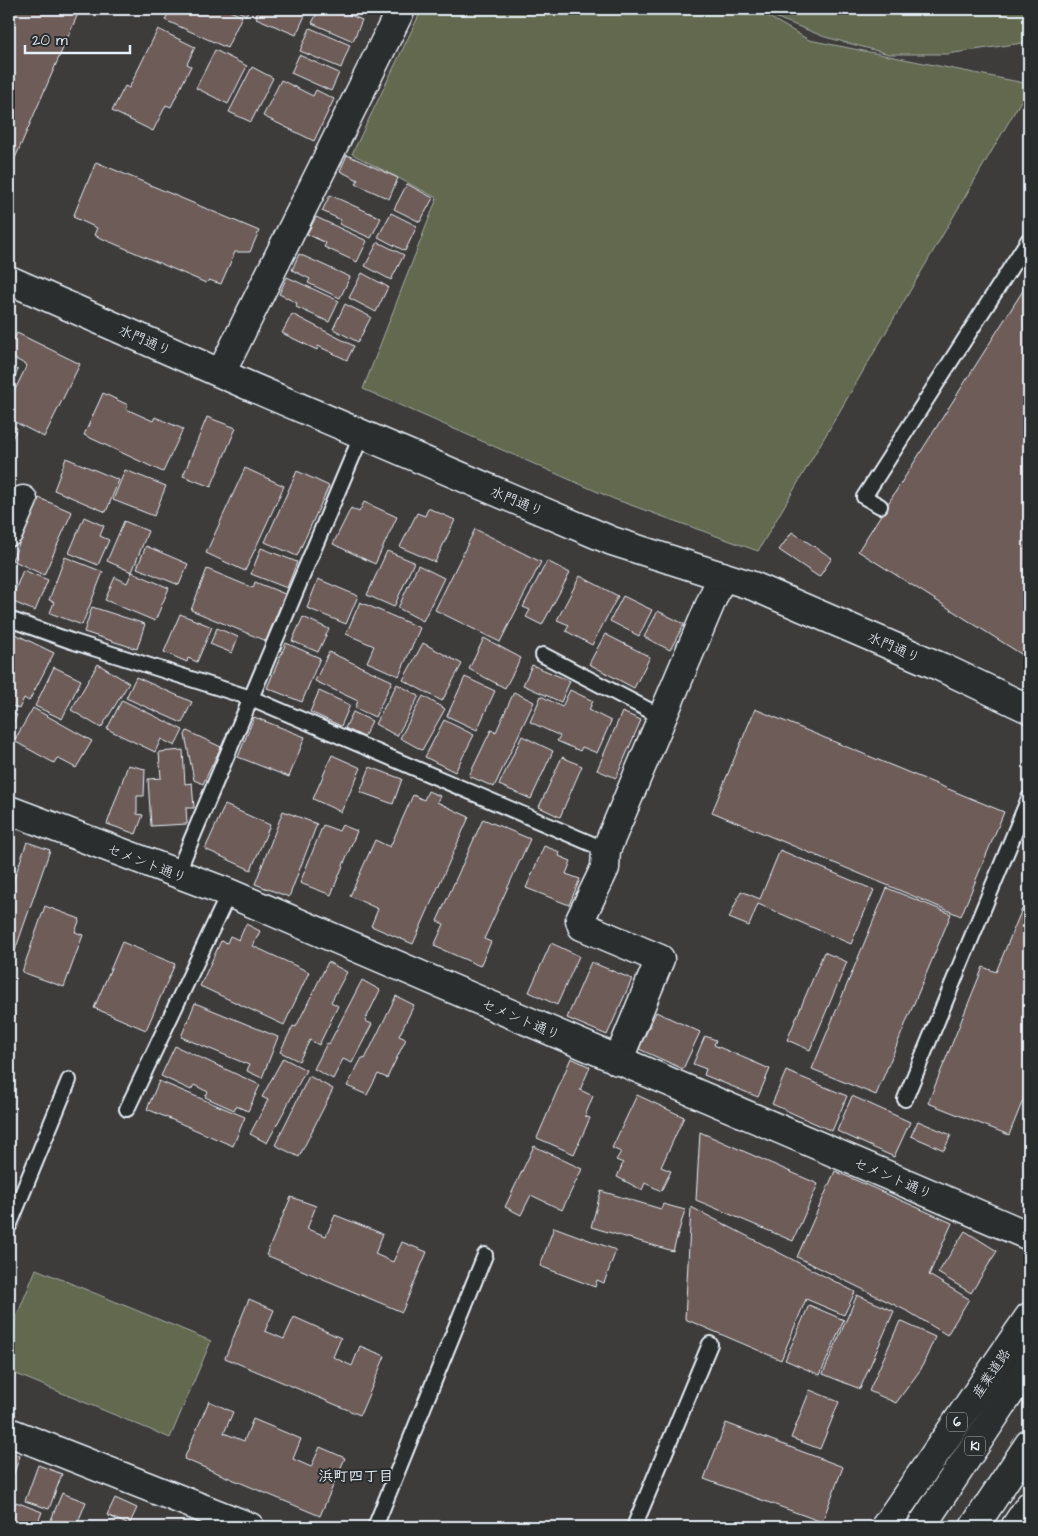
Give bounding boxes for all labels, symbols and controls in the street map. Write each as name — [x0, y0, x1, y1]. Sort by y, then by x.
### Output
scale bar — [25, 22, 130, 54]
text: 20 m — [32, 30, 68, 51]
street label: 水門通り — [115, 320, 174, 361]
street label: 水門通り — [487, 482, 546, 522]
street label: 水門通り — [864, 627, 923, 668]
street label: セメント通り — [104, 840, 189, 888]
street label: セメント通り — [478, 994, 563, 1046]
street label: セメント通り — [850, 1153, 935, 1205]
street label: 産業道路 — [968, 1345, 1016, 1402]
road number: 6 — [947, 1412, 967, 1431]
road number: K1 — [965, 1436, 985, 1455]
district label: 浜町四丁目 — [318, 1466, 394, 1487]

